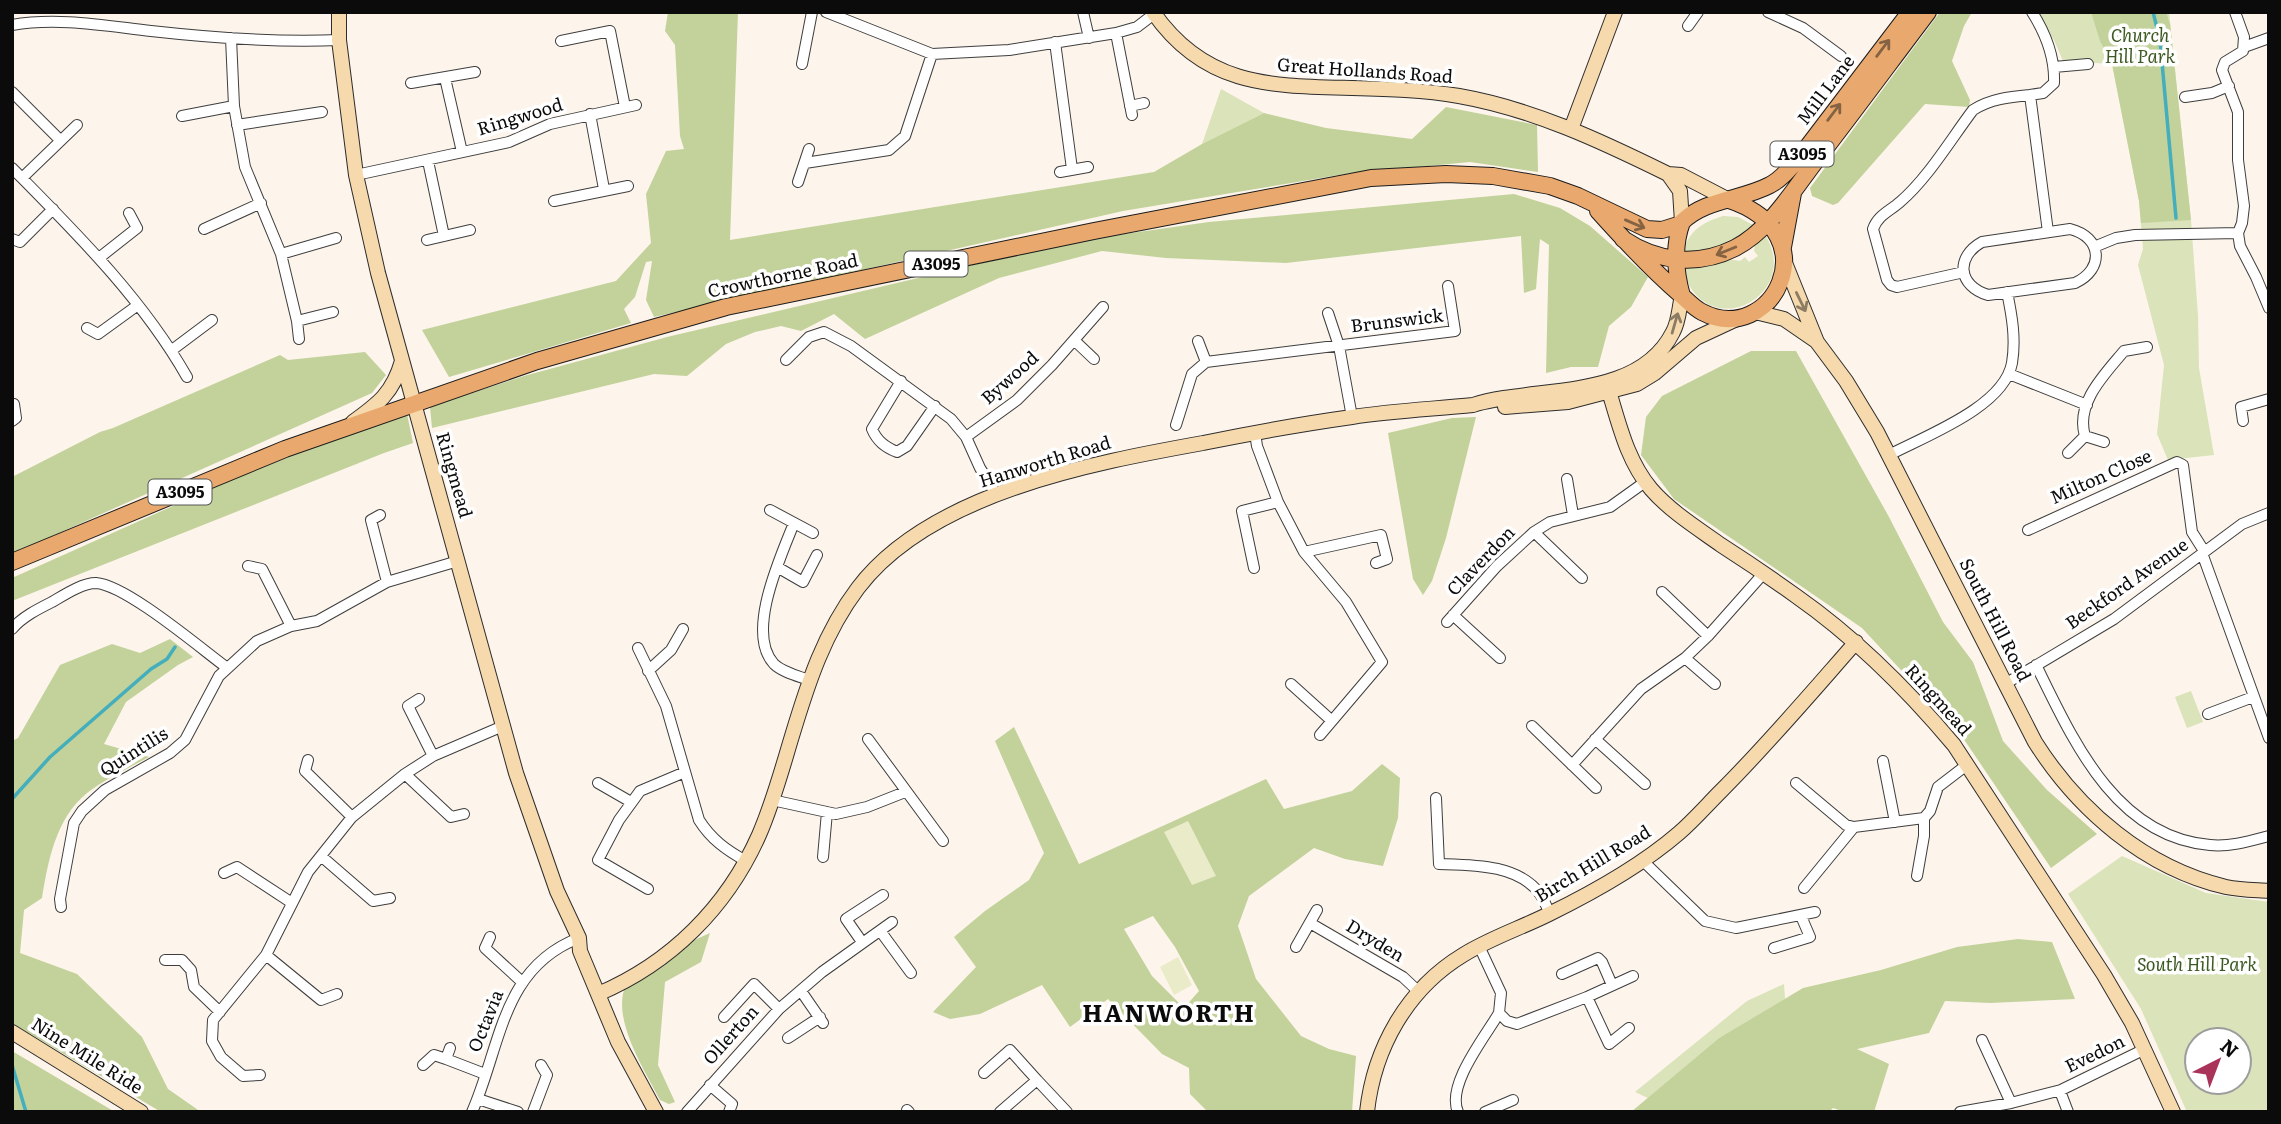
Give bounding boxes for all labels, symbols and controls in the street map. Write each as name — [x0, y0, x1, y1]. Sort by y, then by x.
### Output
park label: Church Hill Park — [2105, 21, 2175, 69]
one-way arrow — [1875, 39, 1890, 58]
street label: Mill Lane — [1789, 48, 1860, 130]
street label: Great Hollands Road — [1276, 50, 1454, 89]
street label: Ringwood — [473, 90, 566, 141]
one-way arrow — [1826, 103, 1841, 122]
road number: A3095 — [1770, 142, 1834, 166]
one-way arrow — [1624, 218, 1645, 231]
street label: Crowthorne Road — [705, 245, 860, 304]
one-way arrow — [1715, 246, 1737, 259]
road number: A3095 — [904, 252, 968, 276]
one-way arrow — [1795, 291, 1808, 312]
street label: Brunswick — [1349, 300, 1446, 339]
one-way arrow — [1670, 312, 1683, 334]
street label: Bywood — [974, 344, 1044, 410]
street label: Ringmead — [430, 428, 481, 521]
street label: Hanworth Road — [975, 428, 1114, 493]
street label: Milton Close — [2045, 441, 2156, 510]
road number: A3095 — [148, 480, 212, 505]
street label: Claverdon — [1440, 519, 1520, 601]
street label: Beckford Avenue — [2059, 530, 2193, 635]
street label: South Hill Road — [1954, 553, 2039, 686]
street label: Ringmead — [1900, 657, 1979, 741]
street label: Quintilis — [94, 719, 173, 782]
street label: Birch Hill Road — [1529, 817, 1655, 908]
street label: Dryden — [1341, 912, 1410, 968]
park label: South Hill Park — [2137, 950, 2257, 977]
street label: Octavia — [460, 985, 509, 1056]
district label: HANWORTH — [1082, 994, 1256, 1029]
street label: Ollerton — [696, 998, 764, 1070]
street label: Nine Mile Ride — [27, 1010, 149, 1100]
north arrow — [2183, 1026, 2253, 1096]
street label: Evedon — [2060, 1027, 2129, 1079]
text: N — [2215, 1032, 2245, 1063]

